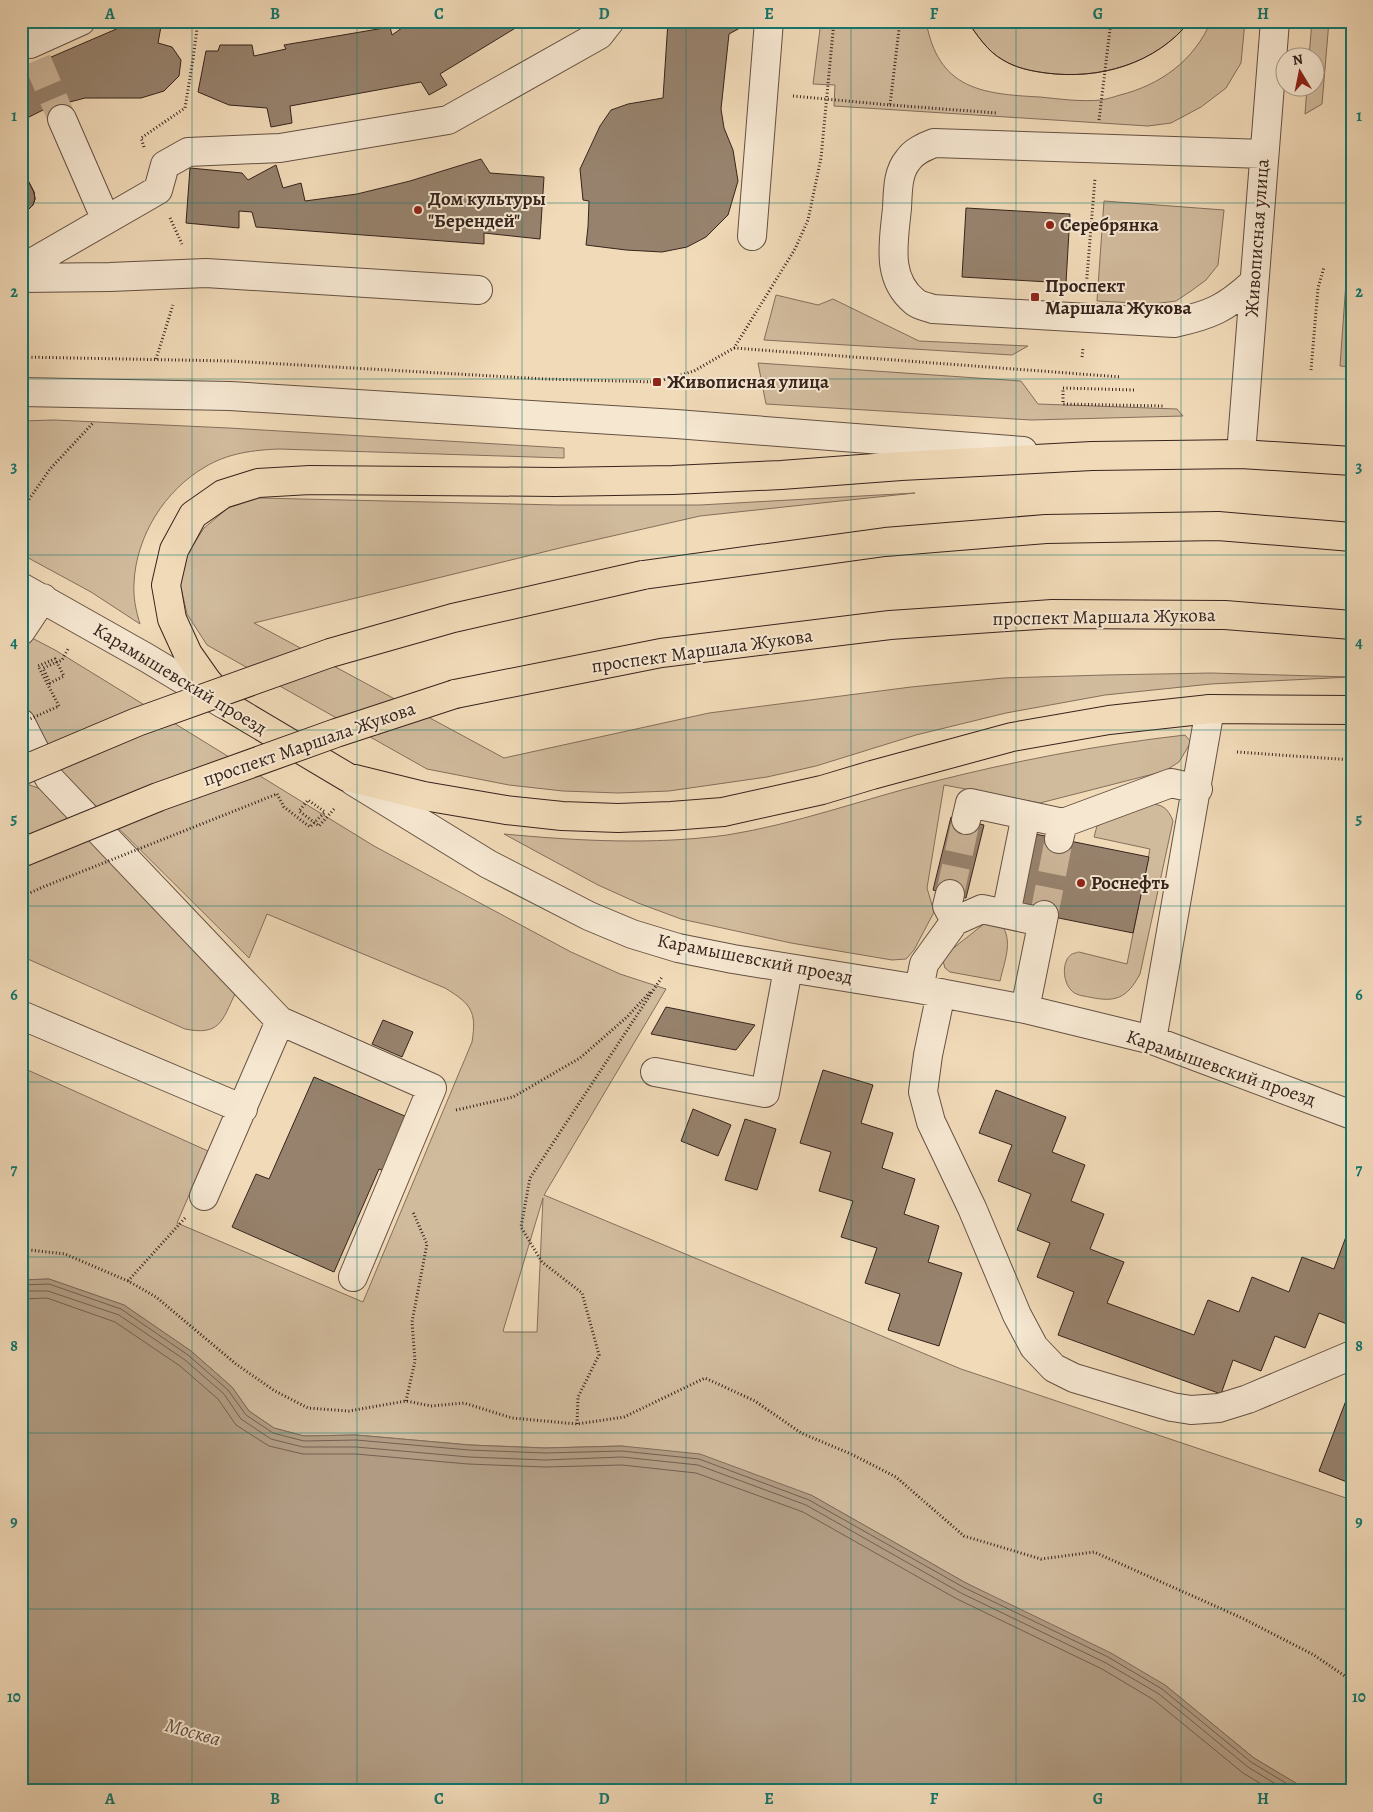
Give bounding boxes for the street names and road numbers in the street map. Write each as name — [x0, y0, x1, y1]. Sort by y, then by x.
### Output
street label: Живописная улица — [1239, 158, 1276, 318]
street label: проспект Маршала Жукова — [992, 602, 1216, 632]
street label: Карамышевский проезд — [88, 617, 272, 741]
street label: проспект Маршала Жукова — [590, 623, 815, 679]
street label: проспект Маршала Жукова — [199, 695, 419, 793]
street label: Карамышевский проезд — [655, 927, 855, 991]
street label: Карамышевский проезд — [1123, 1023, 1319, 1113]

